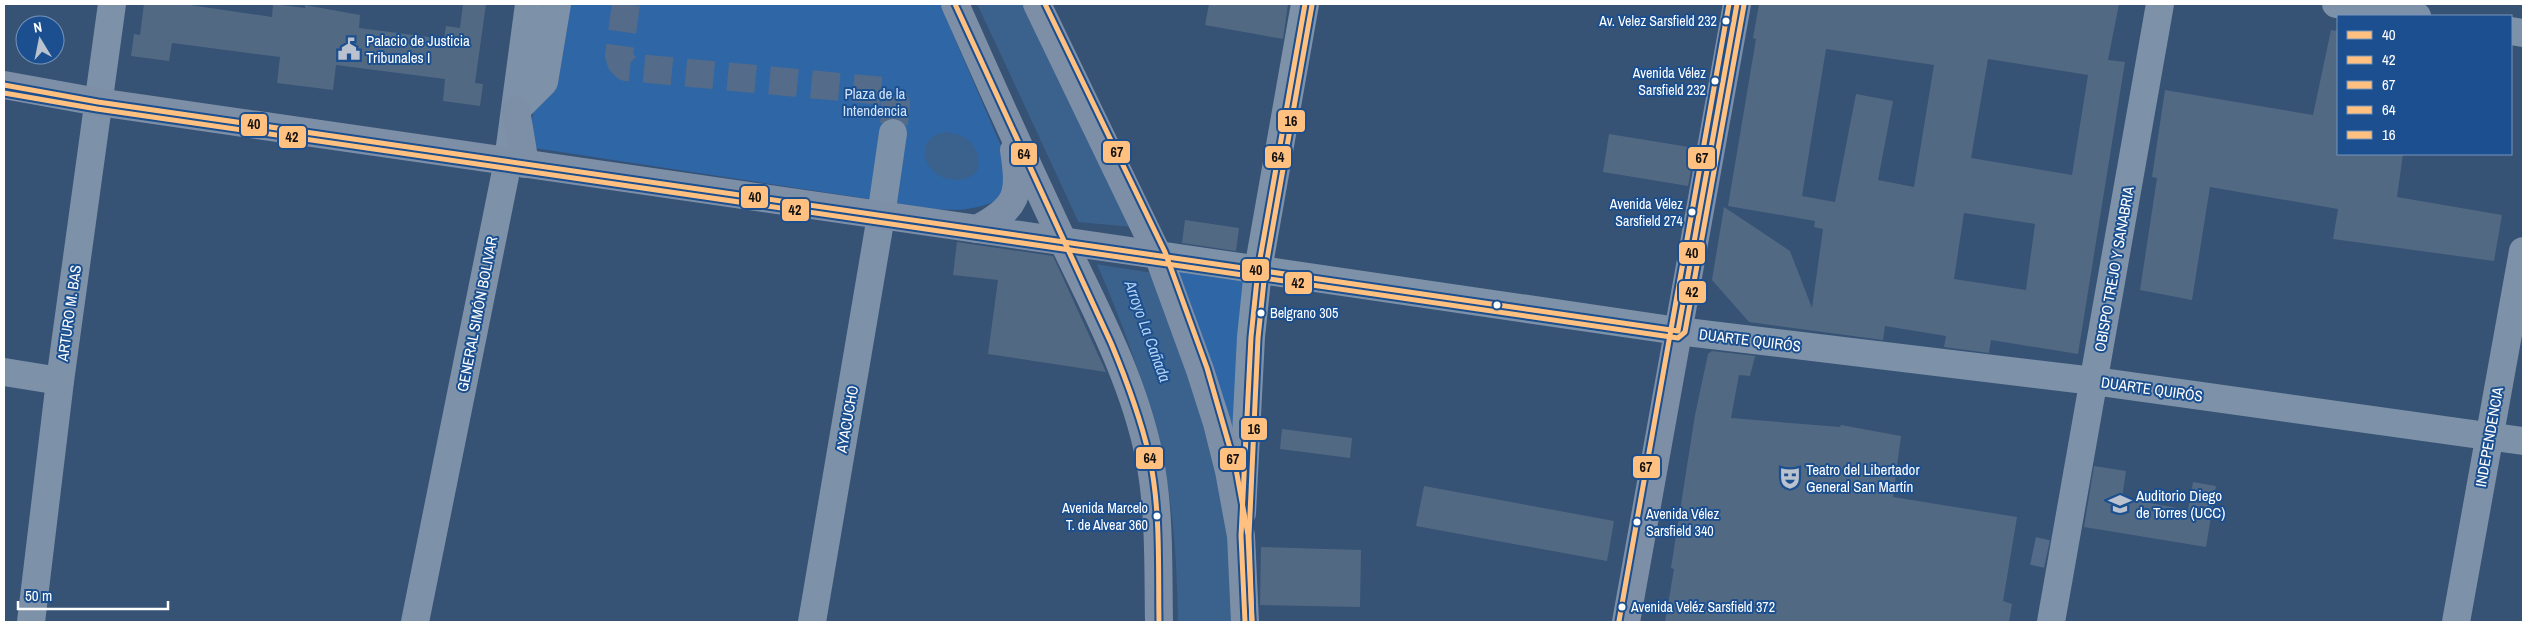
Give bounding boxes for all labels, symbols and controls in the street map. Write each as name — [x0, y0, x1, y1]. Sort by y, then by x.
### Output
place label: Av. Velez Sarsfield 232 — [1598, 12, 1717, 30]
north arrow — [15, 15, 65, 65]
legend — [2337, 15, 2512, 155]
marker: Av. Velez Sarsfield 232 — [1721, 16, 1731, 26]
text: N — [32, 18, 43, 37]
text: 40 — [2382, 24, 2396, 45]
place label: Palacio de Justicia Tribunales I — [366, 30, 470, 68]
public building icon: Palacio de Justicia Tribunales I — [336, 36, 362, 62]
text: 42 — [2382, 49, 2396, 70]
place label: Avenida Vélez Sarsfield 232 — [1632, 64, 1706, 99]
text: 67 — [2382, 74, 2396, 95]
marker: Avenida Vélez Sarsfield 232 — [1710, 76, 1720, 86]
park label: Plaza de la Intendencia — [843, 83, 907, 121]
text: 64 — [2382, 99, 2396, 120]
line badge: 16 — [1277, 109, 1306, 133]
text: 16 — [1285, 112, 1297, 130]
line badge: 40 — [240, 113, 268, 137]
text: 40 — [248, 115, 260, 133]
text: 16 — [2382, 124, 2396, 145]
line badge: 42 — [278, 125, 307, 149]
text: 42 — [286, 128, 298, 146]
line badge: 67 — [1102, 140, 1131, 164]
line badge: 64 — [1010, 142, 1038, 166]
text: 67 — [1111, 143, 1124, 161]
text: 64 — [1018, 145, 1031, 163]
line badge: 64 — [1264, 145, 1292, 169]
line badge: 67 — [1687, 146, 1716, 170]
text: 64 — [1272, 148, 1285, 166]
text: 67 — [1696, 149, 1709, 167]
street label: OBISPO TREJO Y SANABRIA — [2089, 184, 2139, 353]
line badge: 40 — [740, 185, 769, 209]
text: 40 — [749, 188, 761, 206]
place label: Avenida Vélez Sarsfield 274 — [1609, 195, 1684, 230]
line badge: 42 — [781, 198, 810, 222]
text: 42 — [789, 201, 801, 219]
marker: Avenida Vélez Sarsfield 274 — [1687, 207, 1697, 217]
street label: GENERAL SIMÓN BOLIVAR — [452, 234, 502, 394]
line badge: 40 — [1678, 241, 1706, 265]
text: 40 — [1686, 244, 1698, 262]
line badge: 40 — [1241, 258, 1270, 282]
text: 40 — [1250, 261, 1262, 279]
street label: ARTURO M. BAS — [52, 264, 86, 363]
line badge: 42 — [1284, 271, 1313, 295]
text: 42 — [1292, 274, 1304, 292]
water label: Arroyo La Cañada — [1119, 276, 1177, 385]
line badge: 42 — [1678, 280, 1707, 304]
text: 42 — [1686, 283, 1698, 301]
unlabelled marker — [1492, 300, 1502, 310]
place label: Belgrano 305 — [1270, 304, 1338, 322]
marker: Belgrano 305 — [1256, 308, 1266, 318]
street label: DUARTE QUIRÓS — [1698, 323, 1802, 357]
street label: DUARTE QUIRÓS — [2100, 371, 2204, 407]
street label: AYACUCHO — [831, 384, 863, 455]
street label: INDEPENDENCIA — [2470, 385, 2508, 489]
line badge: 16 — [1240, 417, 1268, 441]
text: 16 — [1248, 420, 1260, 438]
line badge: 64 — [1135, 446, 1164, 470]
line badge: 67 — [1219, 447, 1247, 471]
text: 64 — [1144, 449, 1157, 467]
text: 67 — [1227, 450, 1240, 468]
line badge: 67 — [1632, 455, 1661, 479]
text: 67 — [1640, 458, 1653, 476]
place label: Teatro del Libertador General San Martín — [1806, 459, 1920, 497]
theatre icon: Teatro del Libertador General San Martín — [1777, 465, 1803, 491]
place label: Auditorio Diego de Torres (UCC) — [2135, 485, 2225, 523]
school or university icon: Auditorio Diego de Torres (UCC) — [2107, 491, 2133, 517]
place label: Avenida Marcelo T. de Alvear 360 — [1061, 499, 1148, 534]
place label: Avenida Vélez Sarsfield 340 — [1645, 505, 1719, 540]
marker: Avenida Marcelo T. de Alvear 360 — [1152, 511, 1162, 521]
marker: Avenida Vélez Sarsfield 340 — [1632, 517, 1642, 527]
scale bar — [18, 578, 168, 610]
text: 50 m — [25, 585, 52, 606]
place label: Avenida Veléz Sarsfield 372 — [1630, 598, 1775, 616]
marker: Avenida Veléz Sarsfield 372 — [1617, 602, 1627, 612]

